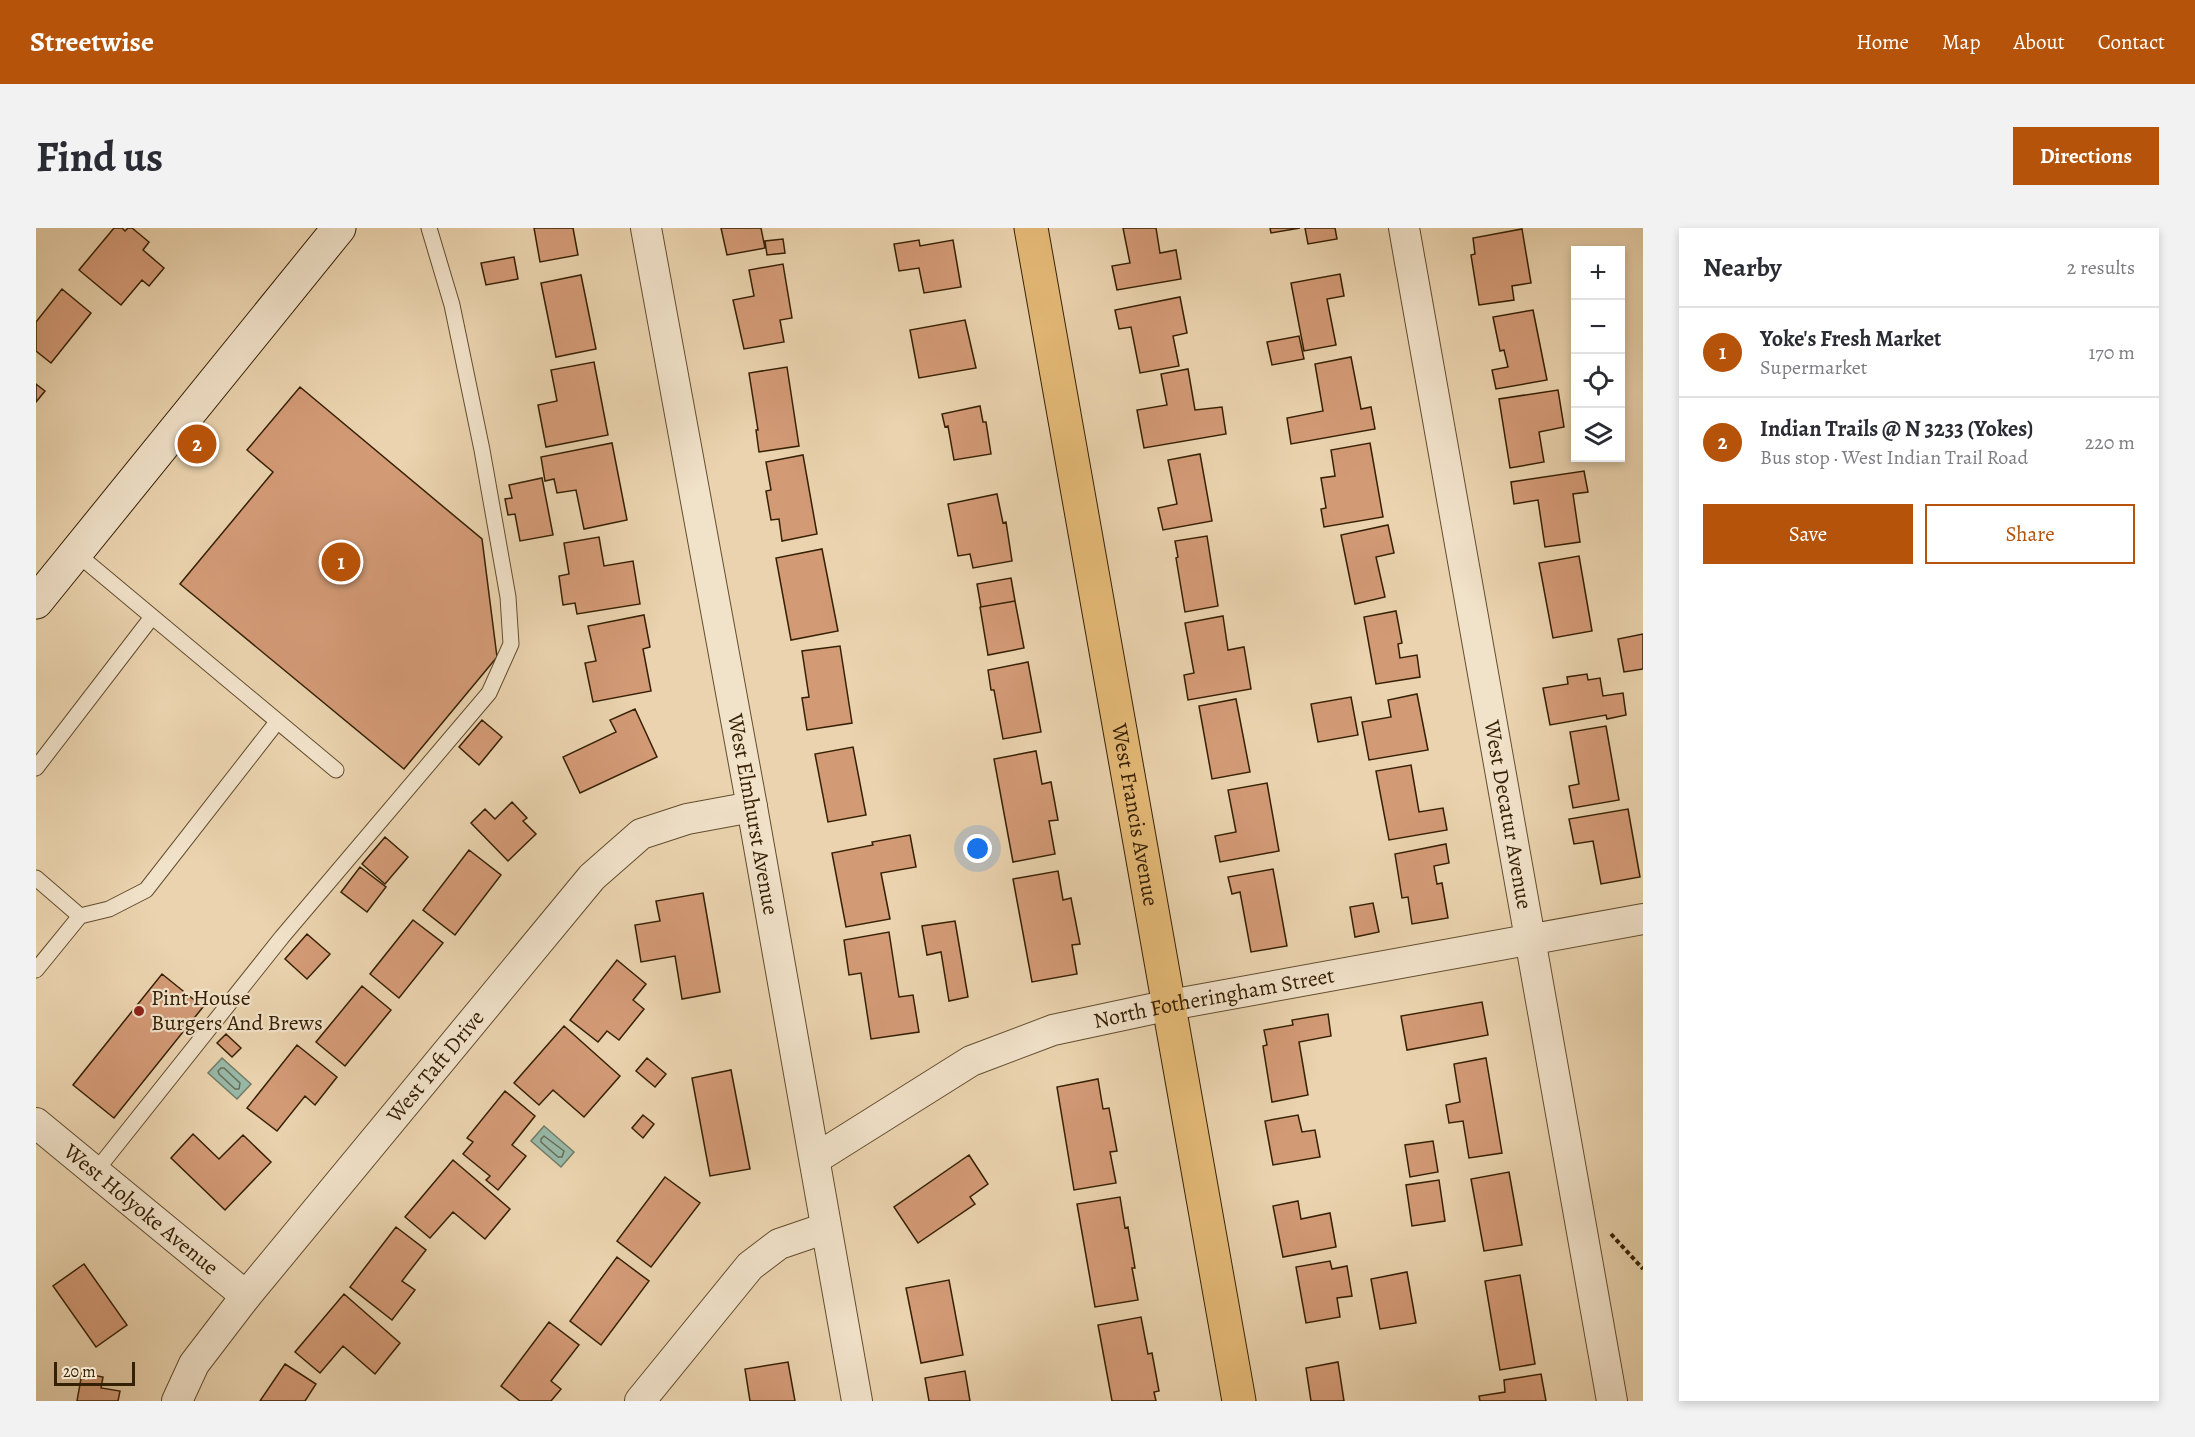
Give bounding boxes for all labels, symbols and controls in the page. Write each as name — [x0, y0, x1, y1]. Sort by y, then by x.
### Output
text: Streetwise — [30, 23, 154, 61]
text: Home — [1856, 28, 1909, 56]
text: Map — [1942, 28, 1980, 56]
text: About — [2013, 28, 2065, 56]
text: Contact — [2098, 28, 2165, 56]
button: Directions — [2013, 127, 2159, 185]
text: Find us — [36, 128, 163, 185]
map controls — [1571, 246, 1625, 462]
button: + — [1571, 246, 1625, 300]
text: Nearby — [1703, 250, 1782, 285]
text: 2 results — [2067, 254, 2135, 281]
button: − — [1571, 300, 1625, 354]
text: Yoke's Fresh Market — [1760, 324, 1941, 354]
text: 1 — [1719, 339, 1726, 366]
text: 170 m — [2089, 339, 2135, 366]
button: locate — [1571, 354, 1625, 408]
text: Supermarket — [1760, 354, 1867, 381]
button: layers — [1571, 408, 1625, 462]
text: Indian Trails @ N 3233 (Yokes) — [1760, 414, 2034, 444]
pin: 2 — [178, 422, 216, 466]
text: 2 — [1718, 429, 1727, 456]
text: 220 m — [2085, 429, 2135, 456]
text: Bus stop · West Indian Trail Road — [1760, 444, 2028, 471]
button: Save — [1703, 504, 1913, 564]
button: Share — [1925, 504, 2135, 564]
pin: 1 — [322, 540, 360, 584]
street label: West Elmhurst Avenue — [720, 710, 786, 917]
street label: West Decatur Avenue — [1476, 717, 1540, 912]
street label: West Francis Avenue — [1104, 720, 1166, 908]
your location — [963, 834, 992, 863]
street label: North Fotheringham Street — [1091, 960, 1337, 1036]
place label: Pint House Burgers And Brews — [151, 983, 323, 1038]
marker: Pint House Burgers And Brews — [132, 1004, 146, 1018]
street label: West Taft Drive — [379, 1004, 491, 1130]
street label: West Holyoke Avenue — [56, 1136, 225, 1282]
scale bar — [54, 1359, 135, 1386]
text: 20 m — [63, 1361, 96, 1383]

